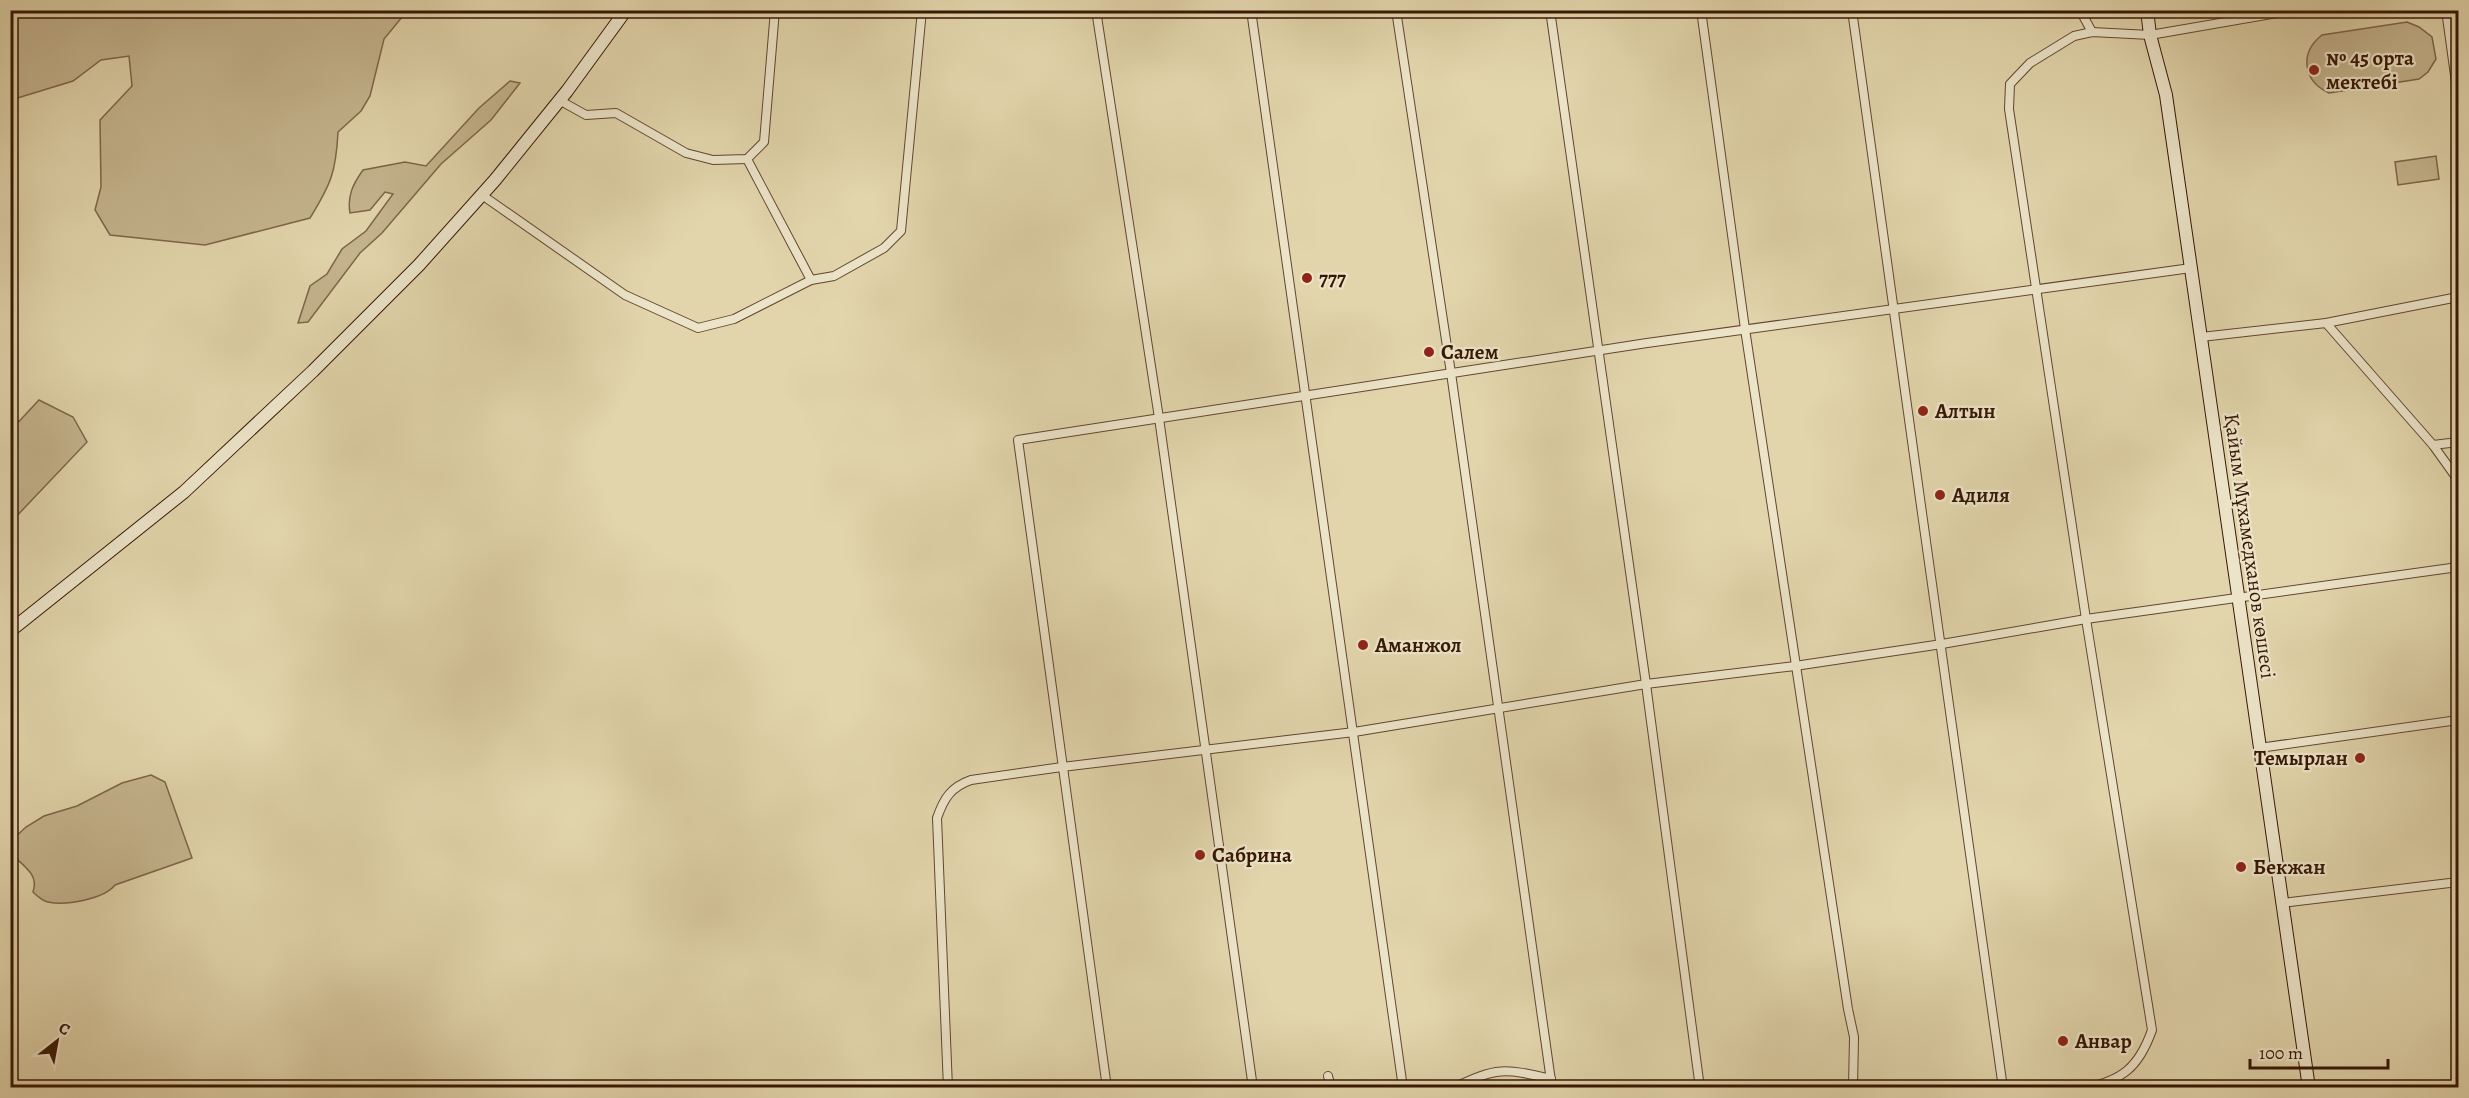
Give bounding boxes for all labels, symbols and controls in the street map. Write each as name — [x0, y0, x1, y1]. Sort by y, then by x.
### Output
place label: № 45 орта мектебі — [2326, 44, 2414, 96]
marker: № 45 орта мектебі — [2307, 63, 2321, 77]
place label: 777 — [1319, 264, 1346, 292]
marker: 777 — [1300, 271, 1314, 285]
place label: Салем — [1441, 338, 1499, 366]
marker: Салем — [1422, 345, 1436, 359]
place label: Алтын — [1934, 397, 1996, 425]
marker: Алтын — [1916, 404, 1930, 418]
street label: Қайым Мұхамедханов көшесі — [2218, 412, 2282, 681]
place label: Адиля — [1951, 481, 2010, 509]
marker: Адиля — [1933, 488, 1947, 502]
place label: Аманжол — [1374, 631, 1462, 659]
marker: Аманжол — [1356, 638, 1370, 652]
place label: Темырлан — [2254, 744, 2348, 772]
marker: Темырлан — [2353, 751, 2367, 765]
place label: Сабрина — [1212, 841, 1292, 869]
marker: Сабрина — [1193, 848, 1207, 862]
place label: Бекжан — [2253, 853, 2326, 881]
marker: Бекжан — [2234, 860, 2248, 874]
north arrow — [27, 1011, 87, 1071]
text: С — [54, 1017, 74, 1041]
place label: Анвар — [2074, 1027, 2132, 1055]
scale bar — [2250, 1032, 2388, 1070]
marker: Анвар — [2056, 1034, 2070, 1048]
text: 100 m — [2259, 1041, 2303, 1065]

